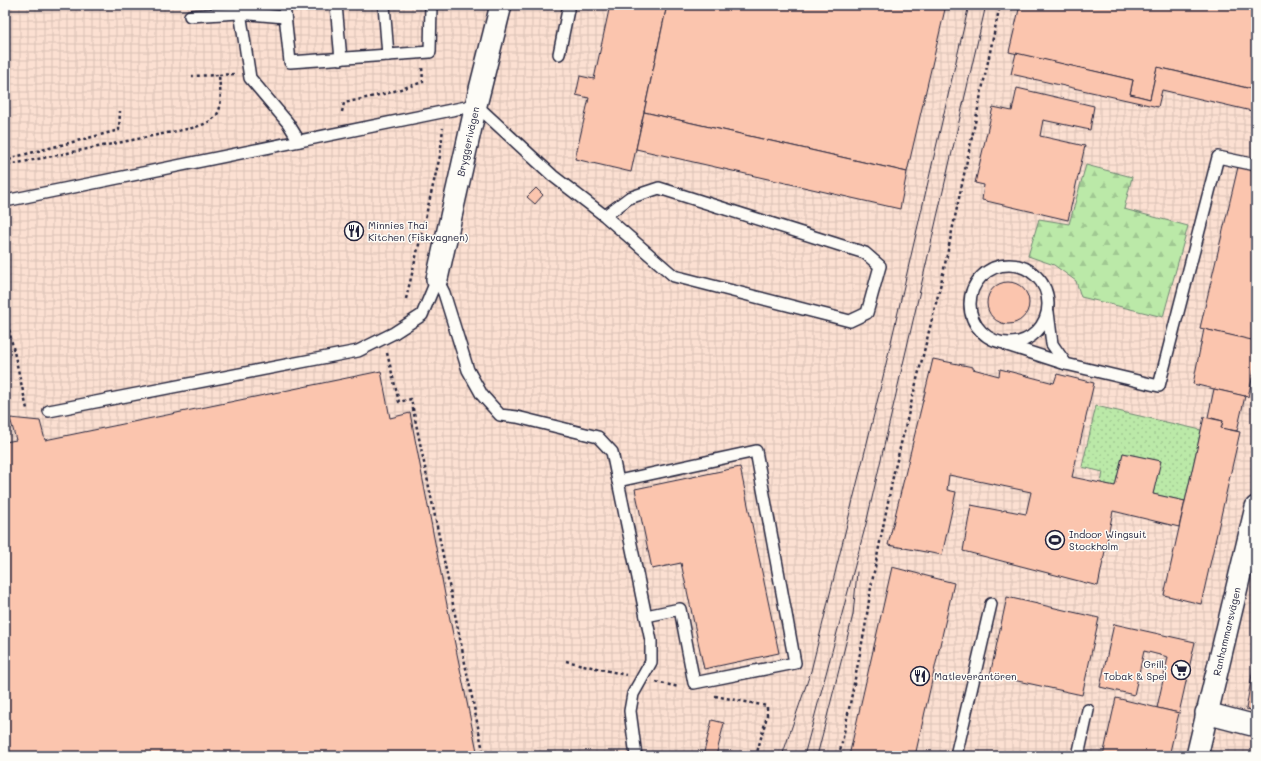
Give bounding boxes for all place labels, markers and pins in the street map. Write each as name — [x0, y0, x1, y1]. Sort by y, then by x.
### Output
place label: Minnies Thai Kitchen (Fiskvagnen) — [368, 218, 468, 244]
restaurant icon: Minnies Thai Kitchen (Fiskvagnen) — [343, 220, 365, 242]
place label: Indoor Wingsuit Stockholm — [1069, 527, 1146, 553]
sports icon: Indoor Wingsuit Stockholm — [1044, 529, 1066, 551]
place label: Grill, Tobak & Spel — [1103, 657, 1167, 683]
supermarket icon: Grill, Tobak & Spel — [1170, 659, 1192, 681]
restaurant icon: Matleverantören — [909, 665, 931, 687]
place label: Matleverantören — [934, 669, 1017, 683]

